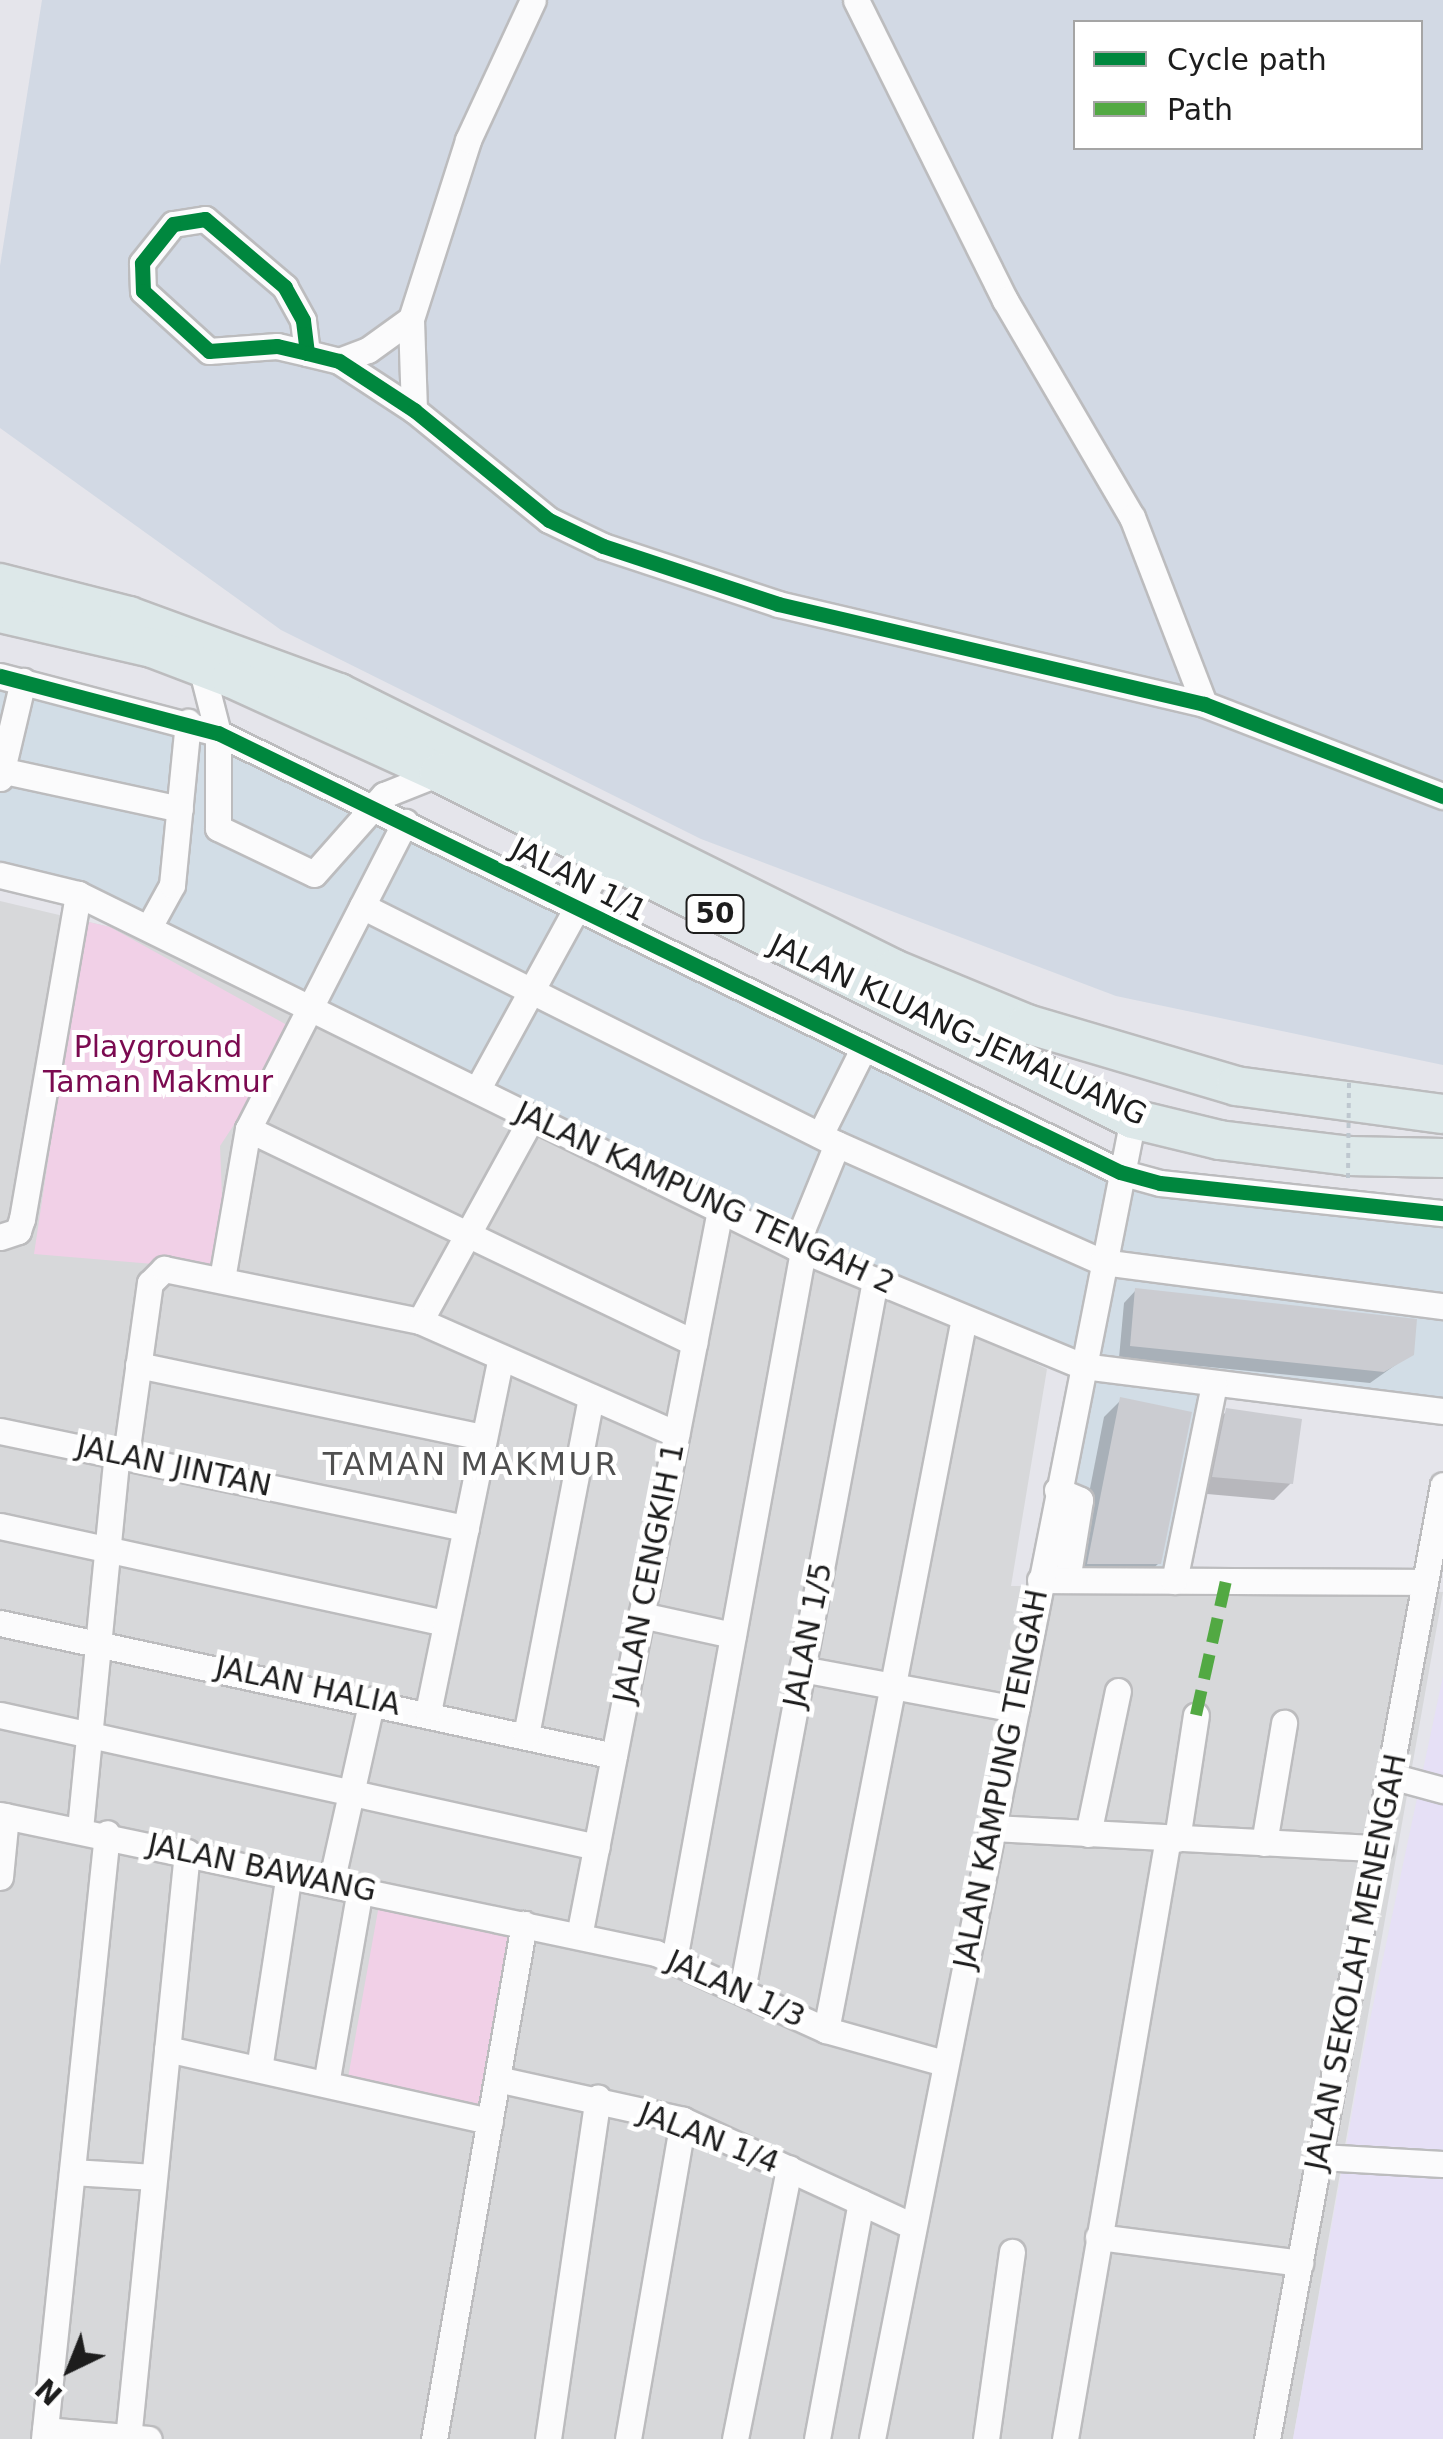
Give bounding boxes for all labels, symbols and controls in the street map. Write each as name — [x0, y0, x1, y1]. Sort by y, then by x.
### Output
legend — [1073, 20, 1423, 150]
text: Cycle path — [1167, 42, 1327, 77]
text: Path — [1167, 92, 1233, 127]
street label: JALAN 1/1 — [505, 831, 653, 929]
road number: 50 — [685, 891, 745, 937]
street label: JALAN KLUANG-JEMALUANG — [764, 927, 1152, 1133]
park label: Playground Taman Makmur — [43, 1029, 273, 1100]
street label: JALAN KAMPUNG TENGAH 2 — [510, 1094, 900, 1302]
street label: JALAN JINTAN — [73, 1428, 275, 1504]
street label: JALAN CENGKIH 1 — [606, 1440, 692, 1706]
district label: TAMAN MAKMUR — [323, 1445, 619, 1483]
street label: JALAN 1/5 — [776, 1559, 840, 1711]
street label: JALAN KAMPUNG TENGAH — [947, 1586, 1055, 1972]
street label: JALAN HALIA — [212, 1649, 404, 1723]
street label: JALAN SEKOLAH MENENGAH — [1298, 1751, 1414, 2173]
street label: JALAN BAWANG — [145, 1826, 379, 1910]
street label: JALAN 1/3 — [662, 1943, 810, 2035]
street label: JALAN 1/4 — [634, 2095, 784, 2181]
north arrow — [20, 2319, 120, 2419]
text: N — [29, 2371, 69, 2411]

